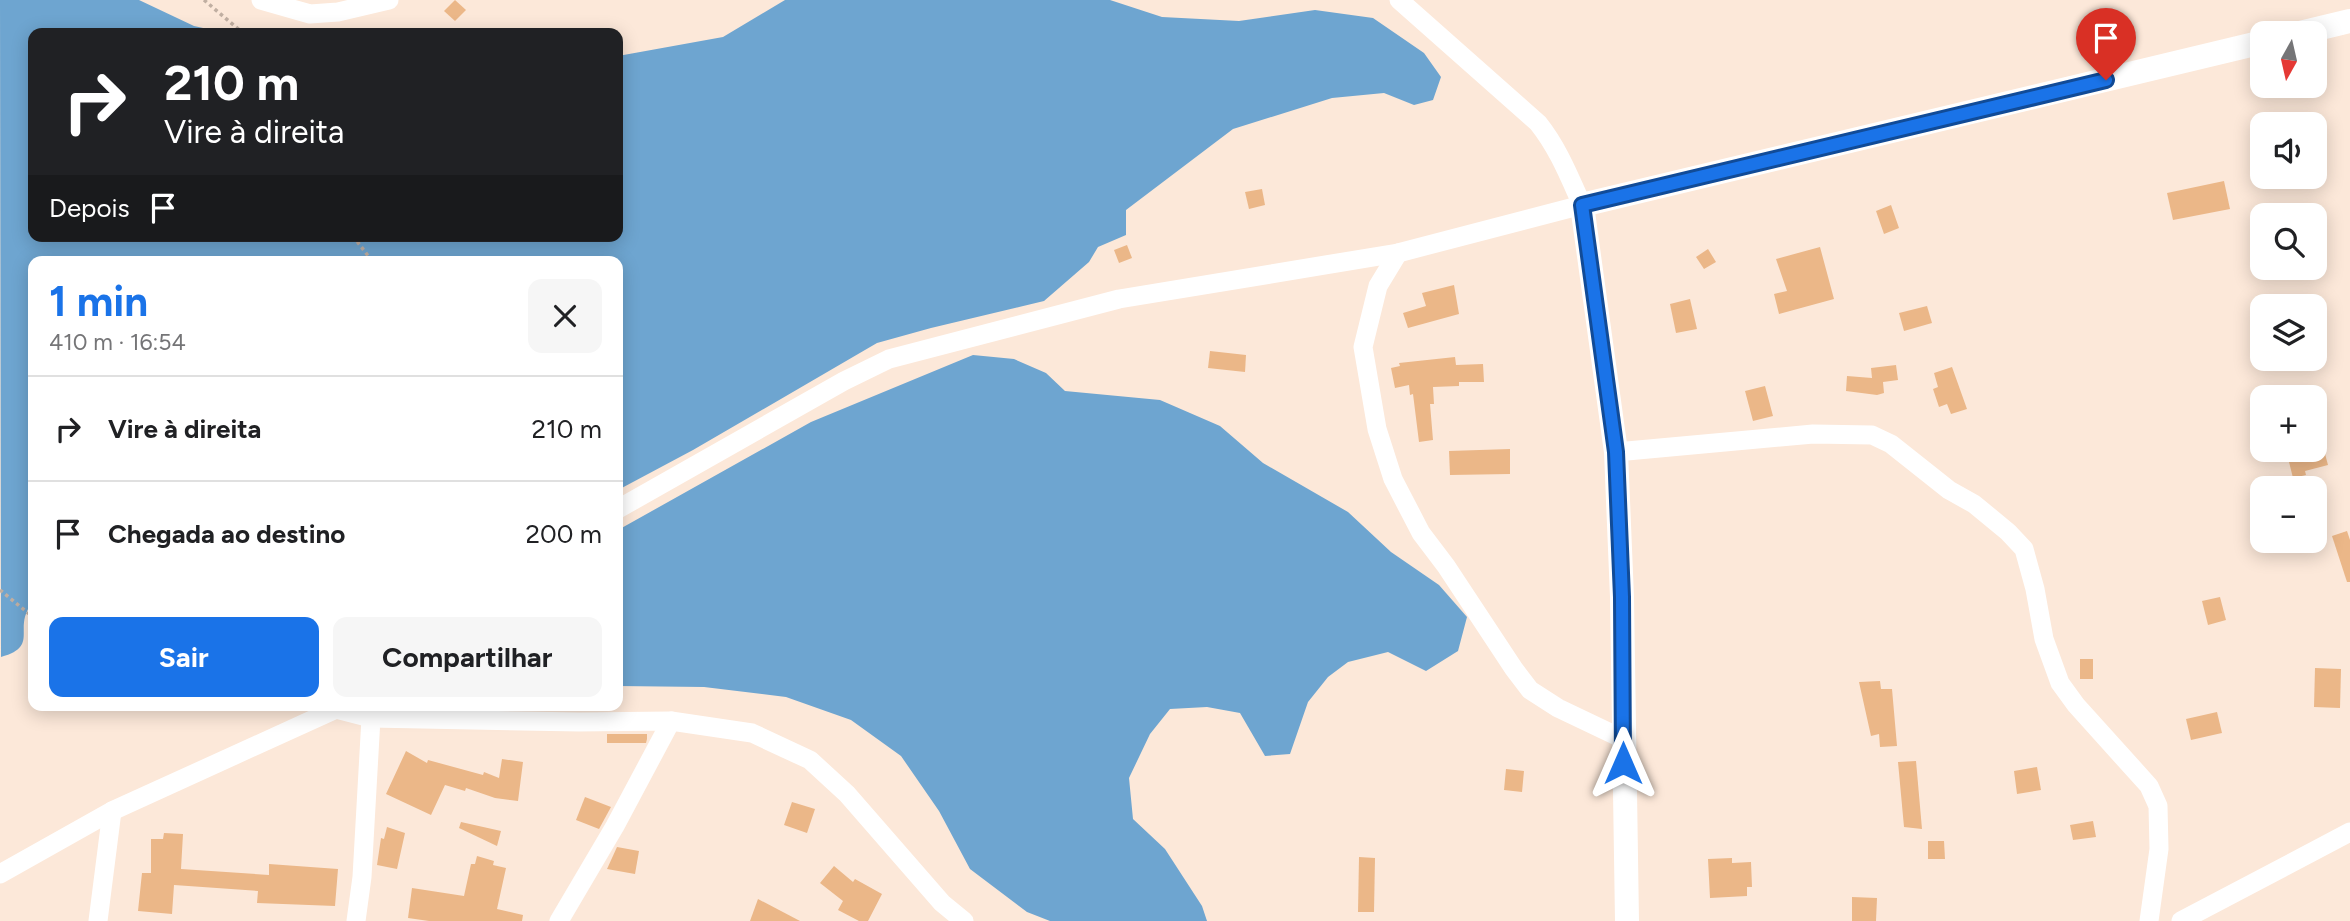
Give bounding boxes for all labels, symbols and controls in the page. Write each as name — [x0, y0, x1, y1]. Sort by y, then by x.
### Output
pin — [2076, 8, 2136, 80]
icon: arrive — [2087, 19, 2125, 57]
north arrow — [2250, 21, 2328, 98]
map controls — [2250, 21, 2327, 553]
text: 210 m — [164, 53, 299, 112]
icon: right — [49, 56, 140, 147]
button: sound — [2250, 112, 2327, 189]
text: Vire à direita — [164, 113, 344, 151]
icon: arrive — [144, 189, 182, 227]
text: Depois — [49, 192, 130, 224]
button: search — [2250, 203, 2327, 280]
text: 1 min — [49, 276, 148, 327]
button: close — [528, 279, 602, 353]
button: layers — [2250, 294, 2327, 371]
text: 410 m · 16:54 — [49, 328, 186, 356]
button: + — [2250, 385, 2327, 462]
icon: right — [49, 410, 87, 448]
text: Vire à direita — [108, 413, 261, 445]
text: 210 m — [532, 413, 602, 445]
button: − — [2250, 476, 2327, 553]
icon: arrive — [49, 515, 87, 553]
text: Chegada ao destino — [108, 518, 345, 550]
text: 200 m — [526, 518, 602, 550]
button: Sair — [49, 617, 319, 697]
button: Compartilhar — [333, 617, 602, 697]
position arrow — [1586, 726, 1660, 800]

